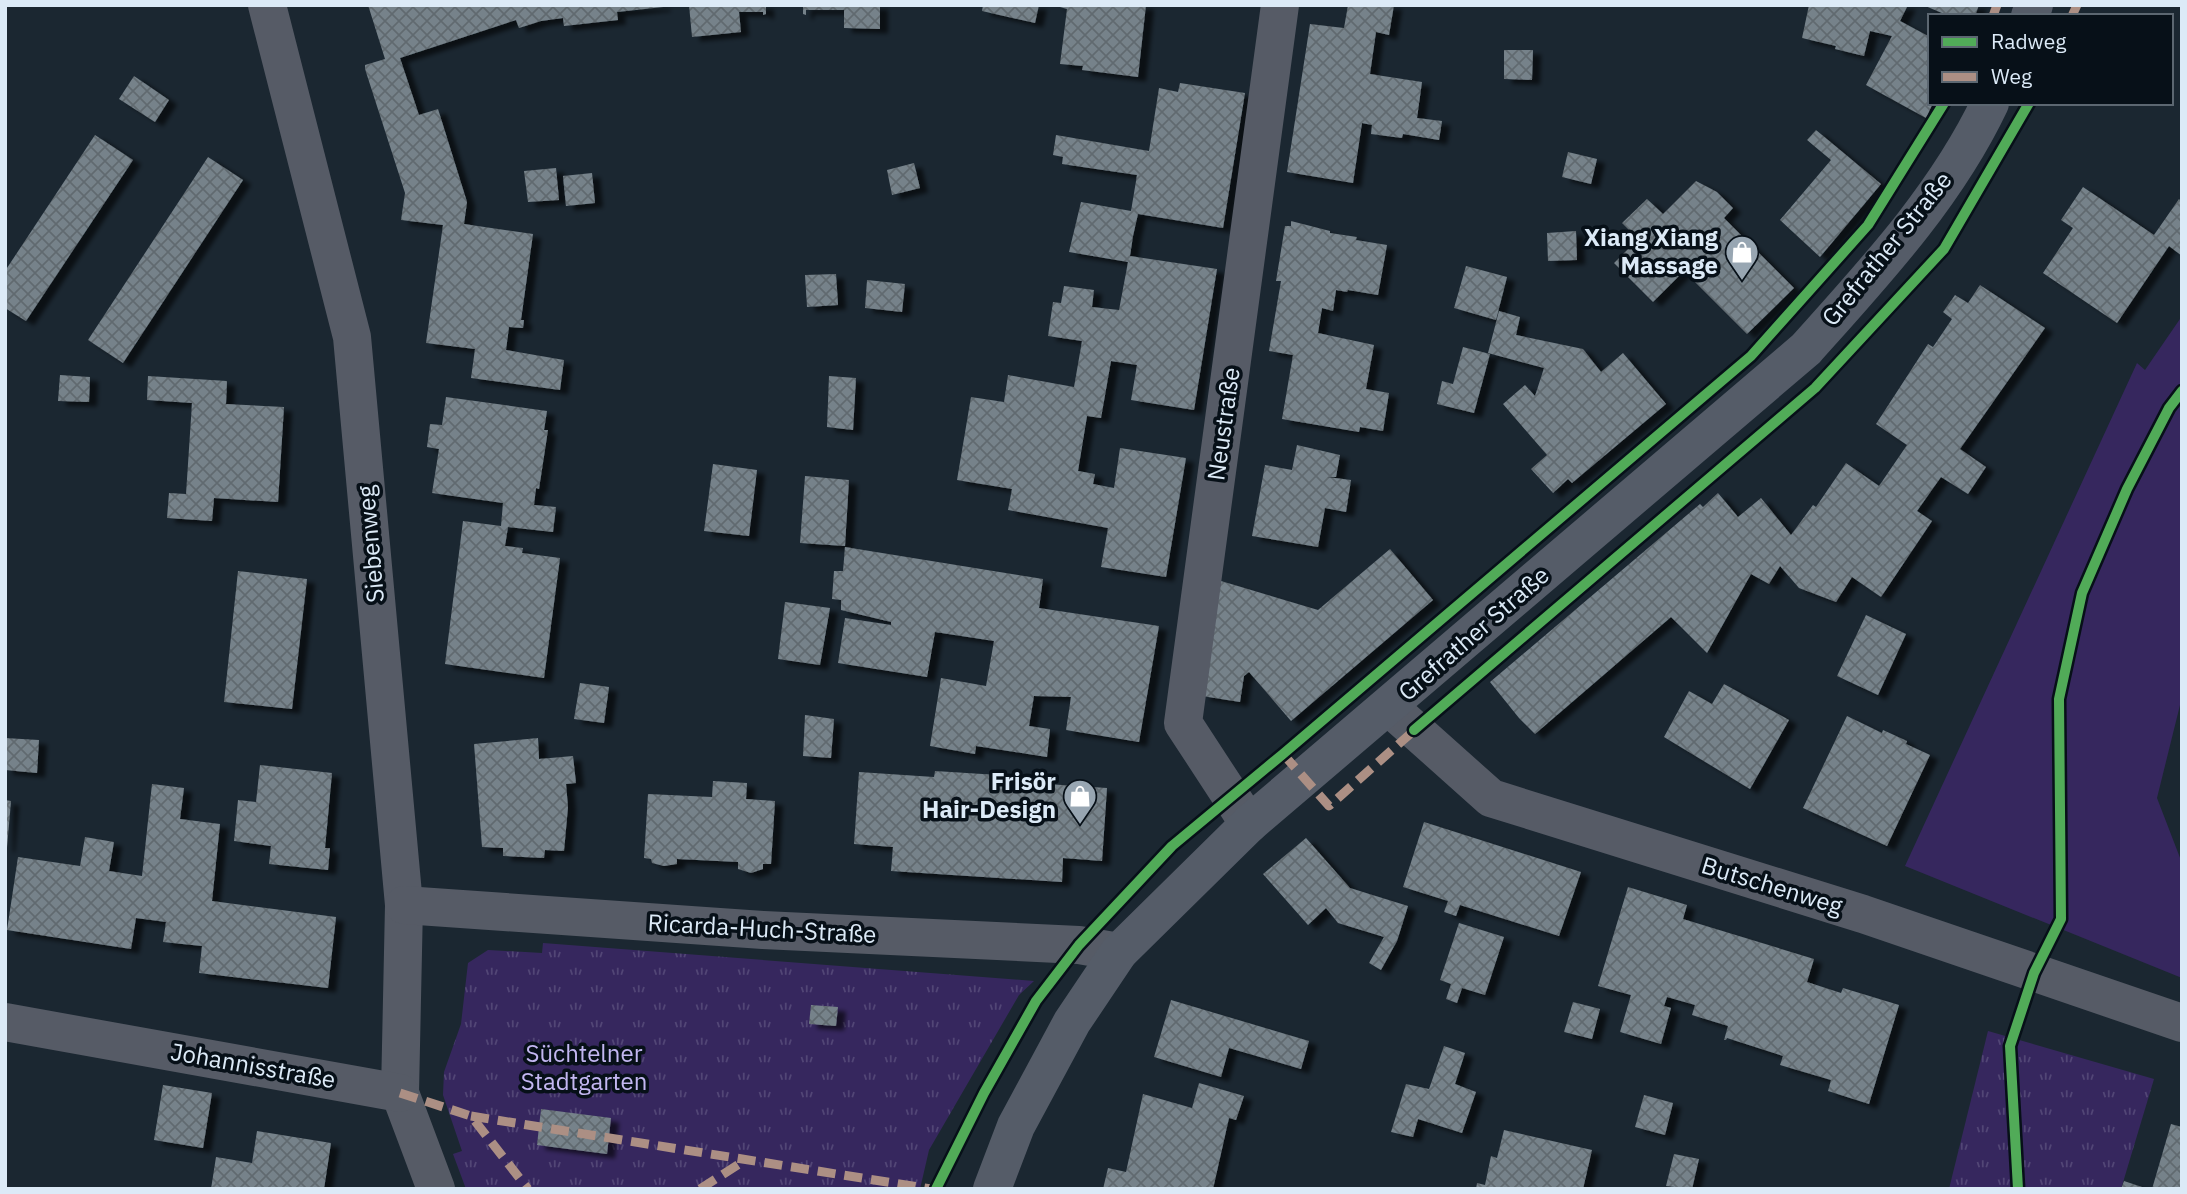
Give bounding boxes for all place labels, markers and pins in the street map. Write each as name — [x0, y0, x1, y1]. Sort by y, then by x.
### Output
place label: Xiang Xiang Massage — [1584, 221, 1719, 281]
shop icon: Xiang Xiang Massage — [1723, 233, 1761, 282]
place label: Frisör Hair-Design — [922, 765, 1056, 825]
shop icon: Frisör Hair-Design — [1061, 777, 1099, 826]

